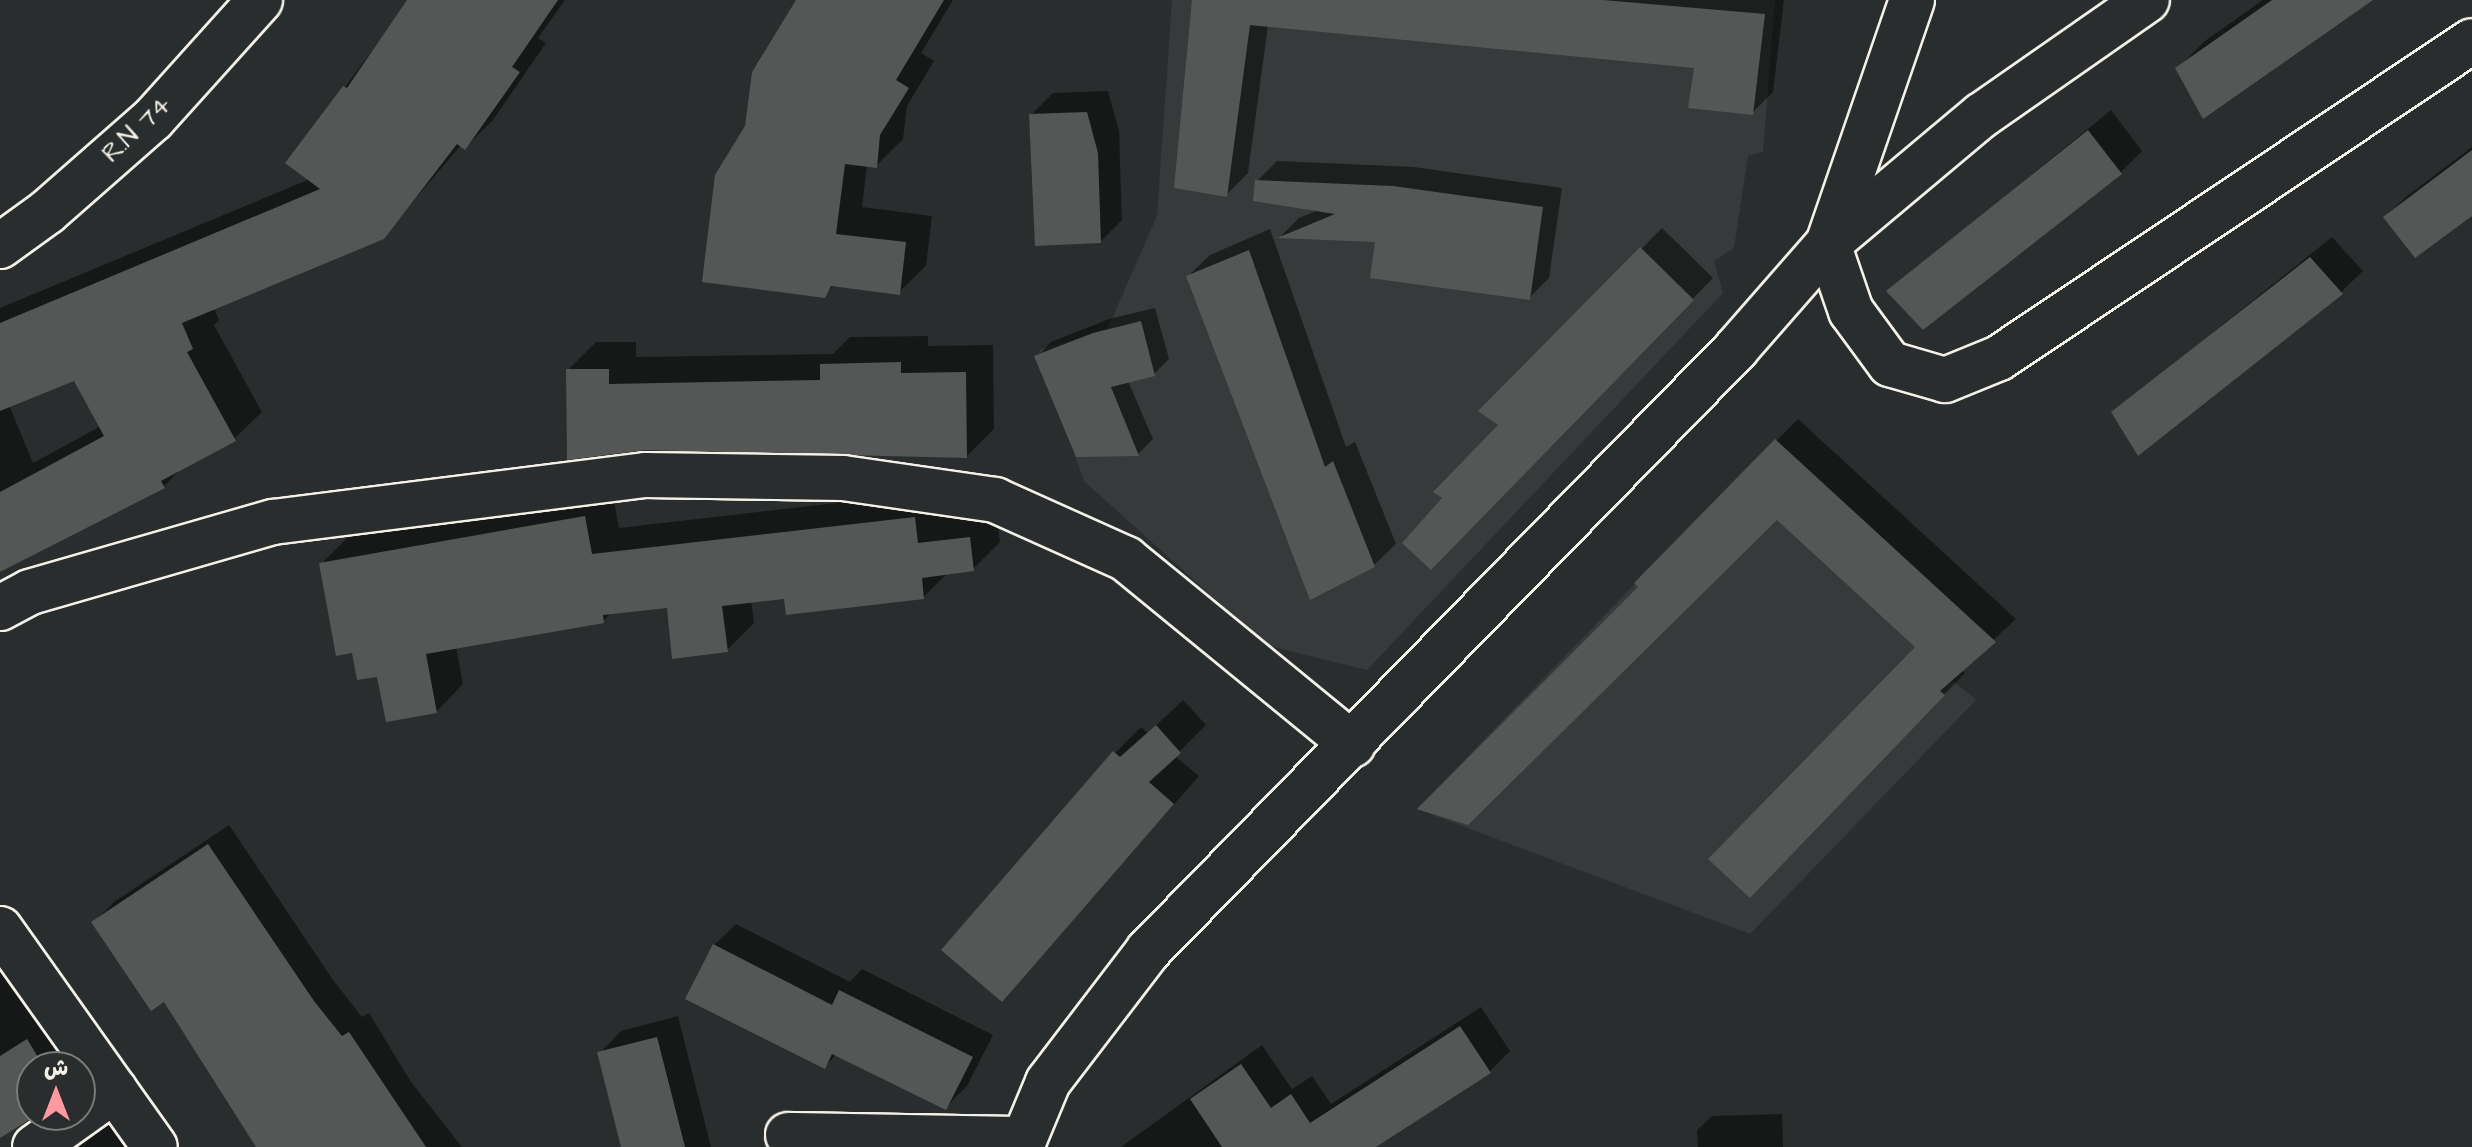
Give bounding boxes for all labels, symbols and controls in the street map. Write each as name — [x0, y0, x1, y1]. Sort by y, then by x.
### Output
street label: R.N 74 — [96, 90, 178, 170]
north arrow — [16, 1051, 96, 1131]
text: ش — [44, 1053, 68, 1084]

